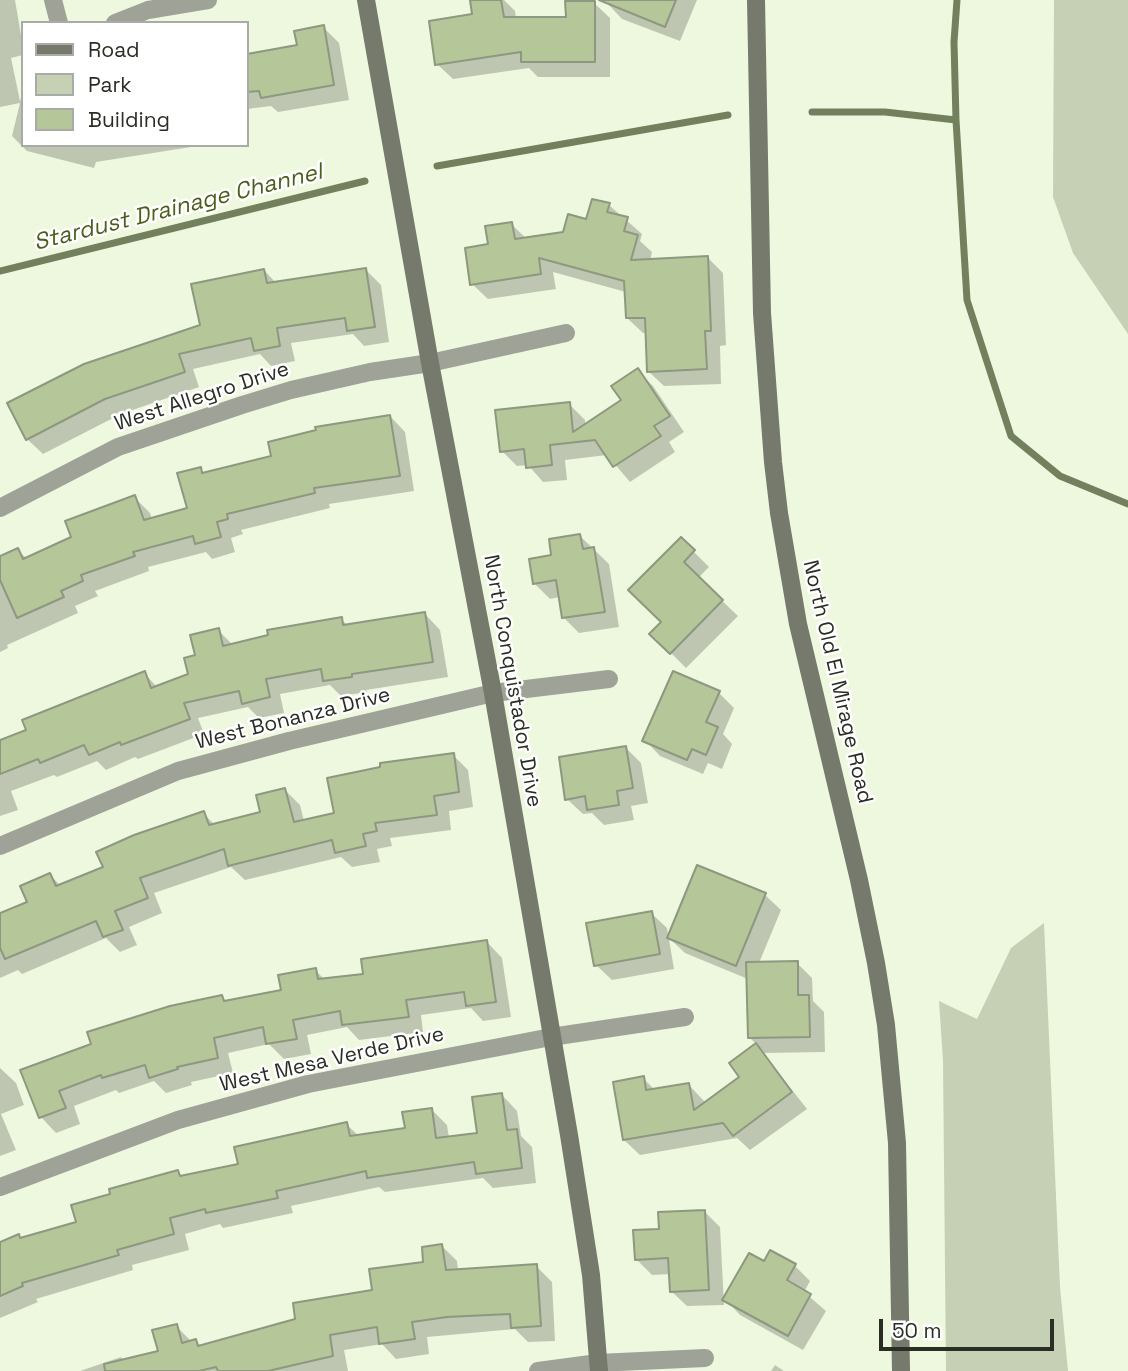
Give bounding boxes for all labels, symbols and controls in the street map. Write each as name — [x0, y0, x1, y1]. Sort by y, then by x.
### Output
legend — [21, 21, 248, 147]
text: Road — [88, 36, 140, 63]
text: Park — [88, 71, 132, 98]
text: Building — [88, 106, 170, 133]
water label: Stardust Drainage Channel — [31, 159, 325, 257]
street label: West Allegro Drive — [112, 357, 292, 437]
street label: North Conquistador Drive — [477, 553, 547, 809]
street label: North Old El Mirage Road — [797, 558, 877, 806]
street label: West Bonanza Drive — [193, 683, 393, 755]
street label: West Mesa Verde Drive — [217, 1022, 447, 1098]
scale bar — [883, 1304, 1058, 1348]
text: 50 m — [892, 1317, 942, 1344]

